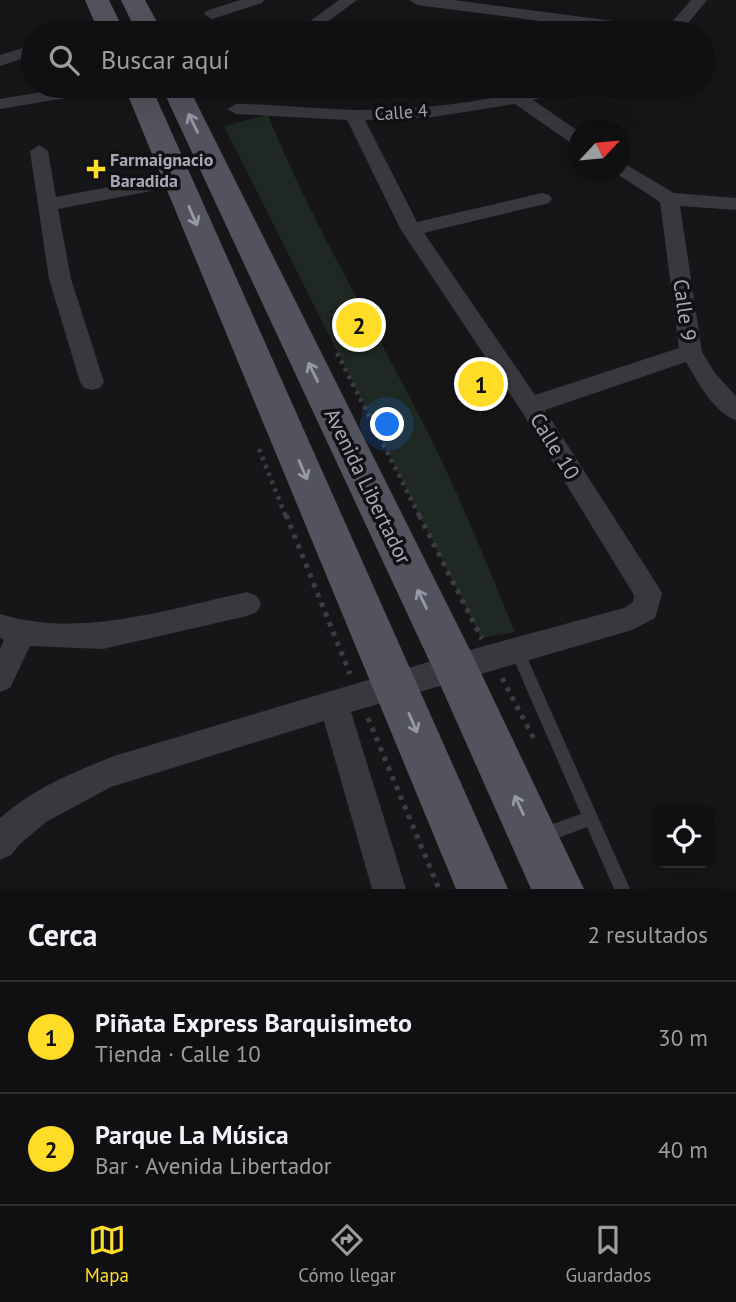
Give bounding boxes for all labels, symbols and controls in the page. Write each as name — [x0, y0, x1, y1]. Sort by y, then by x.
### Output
search box — [21, 21, 715, 98]
icon: search — [45, 41, 83, 79]
text: Buscar aquí — [101, 43, 229, 76]
street label: Calle 4 — [374, 99, 429, 125]
one-way arrow — [185, 113, 199, 134]
north arrow — [568, 119, 631, 182]
place label: Farmaignacio Baradida — [110, 148, 214, 192]
marker: Farmaignacio Baradida — [88, 161, 104, 177]
one-way arrow — [187, 205, 200, 226]
street label: Calle 9 — [667, 277, 703, 343]
pin: 2 — [336, 299, 382, 351]
pin: 1 — [458, 358, 504, 410]
one-way arrow — [306, 362, 319, 383]
street label: Avenida Libertador — [319, 404, 417, 568]
your location — [370, 407, 404, 441]
street label: Calle 10 — [524, 408, 586, 484]
one-way arrow — [297, 458, 310, 480]
one-way arrow — [415, 589, 429, 610]
one-way arrow — [407, 712, 420, 734]
one-way arrow — [512, 795, 525, 816]
map controls — [652, 805, 715, 868]
button: locate — [652, 805, 715, 868]
text: Cerca — [28, 915, 97, 954]
text: 2 resultados — [587, 920, 708, 949]
text: Piñata Express Barquisimeto — [95, 1006, 412, 1039]
text: 1 — [44, 1023, 58, 1052]
text: 30 m — [658, 1023, 708, 1052]
text: Tienda · Calle 10 — [95, 1039, 261, 1068]
text: Parque La Música — [95, 1118, 289, 1151]
text: 2 — [44, 1135, 58, 1164]
text: 40 m — [658, 1135, 708, 1164]
text: Bar · Avenida Libertador — [95, 1151, 332, 1180]
tab: Mapa — [85, 1221, 129, 1287]
tab: Cómo llegar — [298, 1221, 396, 1287]
tab: Guardados — [565, 1221, 651, 1287]

